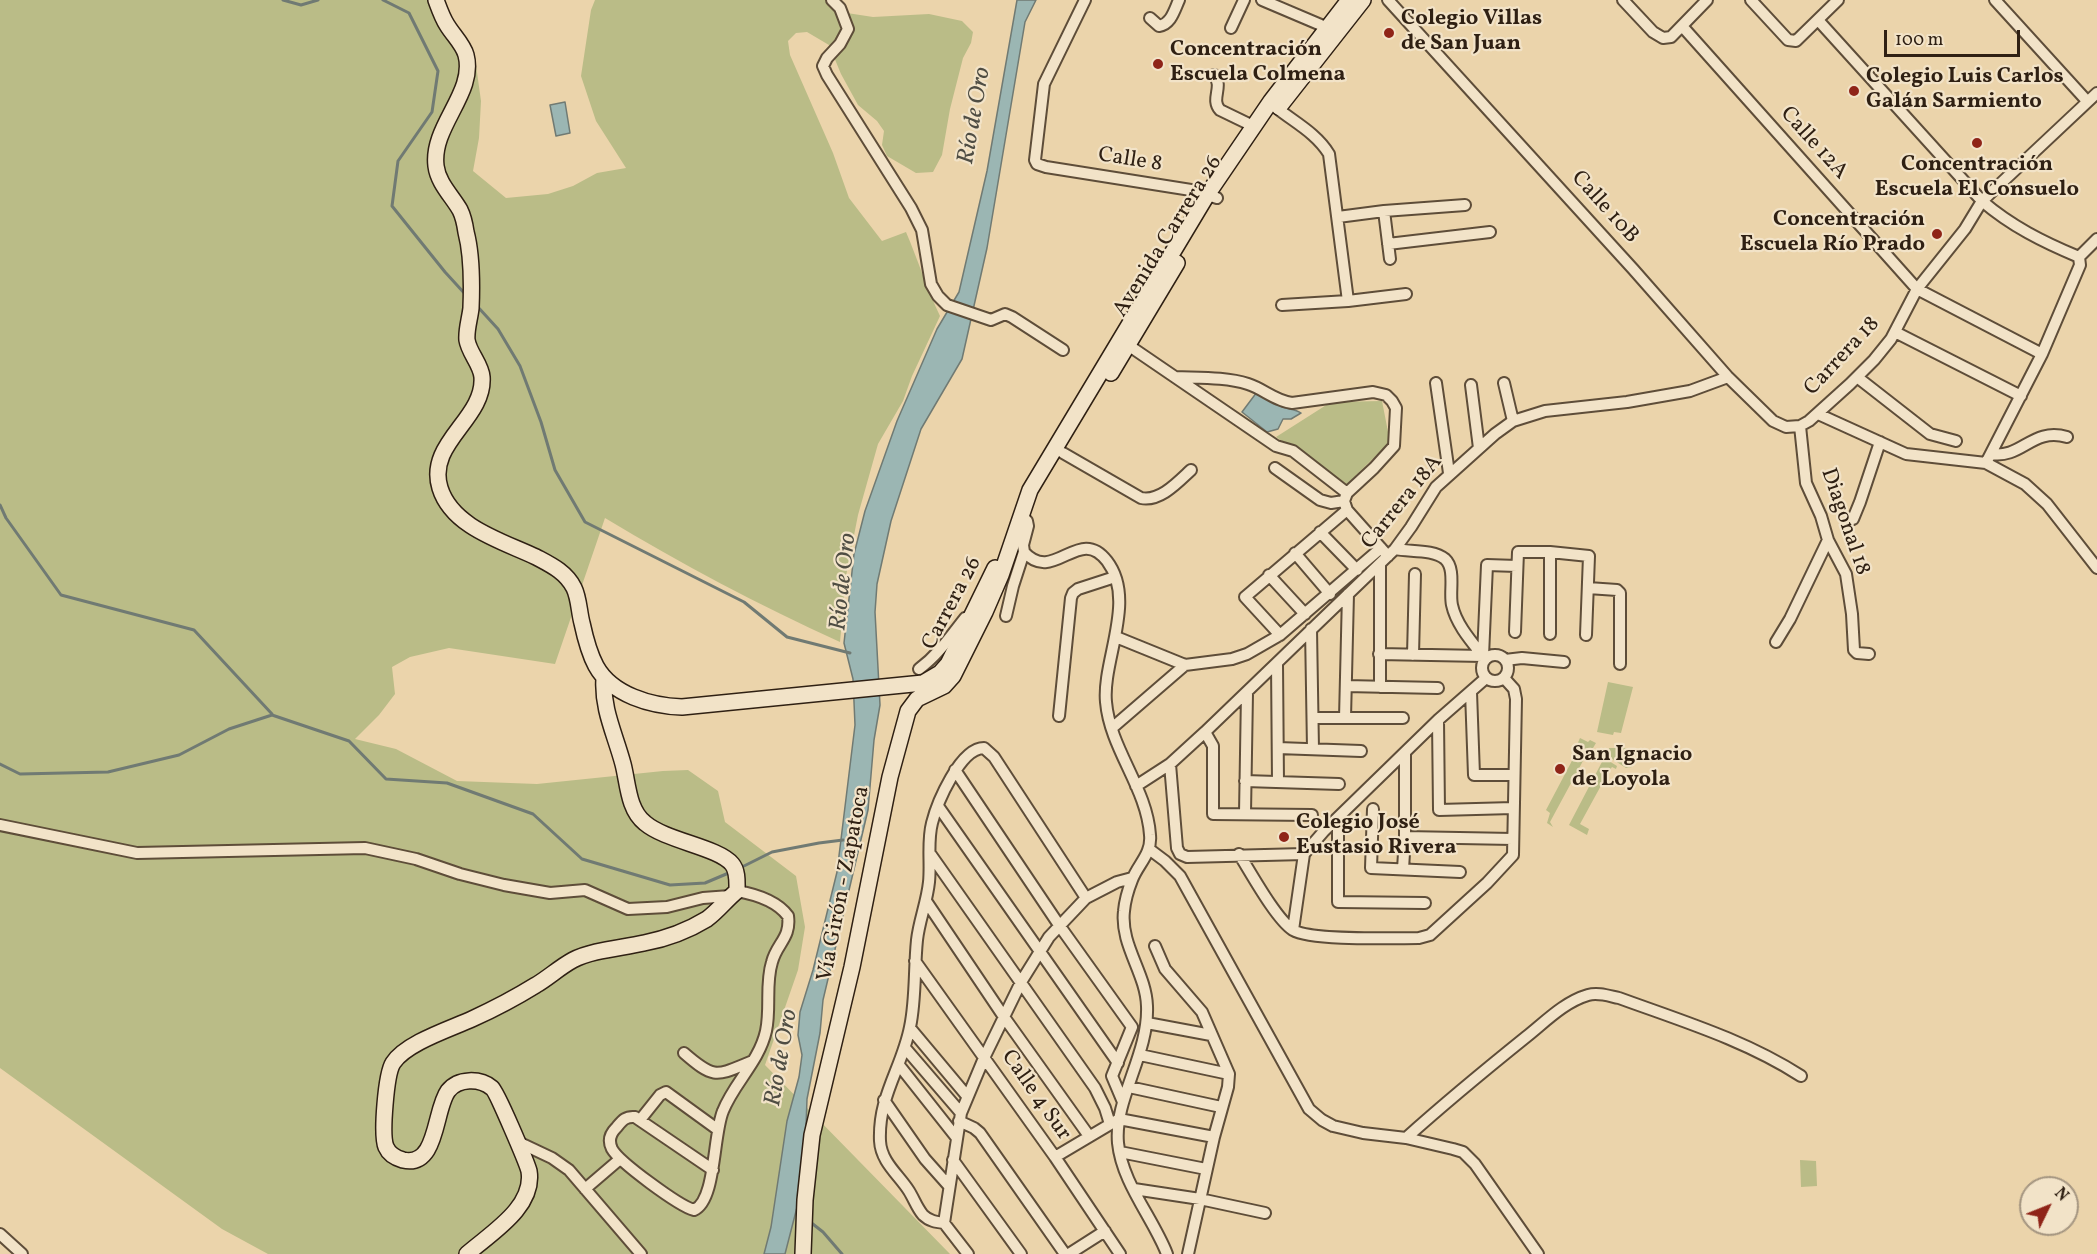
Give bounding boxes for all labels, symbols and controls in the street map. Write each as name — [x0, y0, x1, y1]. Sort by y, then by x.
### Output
place label: Colegio Villas de San Juan — [1401, 7, 1542, 58]
scale bar — [1887, 18, 2024, 56]
marker: Colegio Villas de San Juan — [1382, 26, 1396, 40]
text: 100 m — [1895, 28, 1944, 53]
place label: Concentración Escuela Colmena — [1170, 38, 1346, 90]
marker: Concentración Escuela Colmena — [1151, 57, 1165, 71]
water label: Río de Oro — [953, 65, 999, 167]
place label: Colegio Luis Carlos Galán Sarmiento — [1866, 65, 2064, 116]
marker: Colegio Luis Carlos Galán Sarmiento — [1847, 84, 1861, 98]
street label: Calle 12A — [1773, 102, 1853, 186]
marker: Concentración Escuela El Consuelo — [1970, 136, 1984, 150]
street label: Calle 8 — [1096, 143, 1164, 179]
street label: Avenida Carrera 26 — [1109, 151, 1229, 323]
place label: Concentración Escuela El Consuelo — [1875, 153, 2079, 204]
street label: Calle 10B — [1564, 166, 1644, 250]
place label: Concentración Escuela Río Prado — [1740, 208, 1925, 260]
marker: Concentración Escuela Río Prado — [1930, 227, 1944, 241]
street label: Carrera 18 — [1800, 312, 1886, 402]
street label: Carrera 18A — [1357, 450, 1449, 556]
street label: Diagonal 18 — [1813, 465, 1875, 579]
water label: Río de Oro — [826, 532, 864, 632]
street label: Carrera 26 — [917, 553, 989, 655]
place label: San Ignacio de Loyola — [1572, 743, 1692, 794]
marker: San Ignacio de Loyola — [1553, 762, 1567, 776]
street label: Vía Girón - Zapatoca — [813, 784, 877, 984]
place label: Colegio José Eustasio Rivera — [1296, 811, 1457, 862]
marker: Colegio José Eustasio Rivera — [1277, 830, 1291, 844]
water label: Río de Oro — [760, 1007, 806, 1109]
street label: Calle 4 Sur — [994, 1046, 1076, 1146]
north arrow — [2019, 1176, 2079, 1236]
text: N — [2049, 1183, 2073, 1207]

